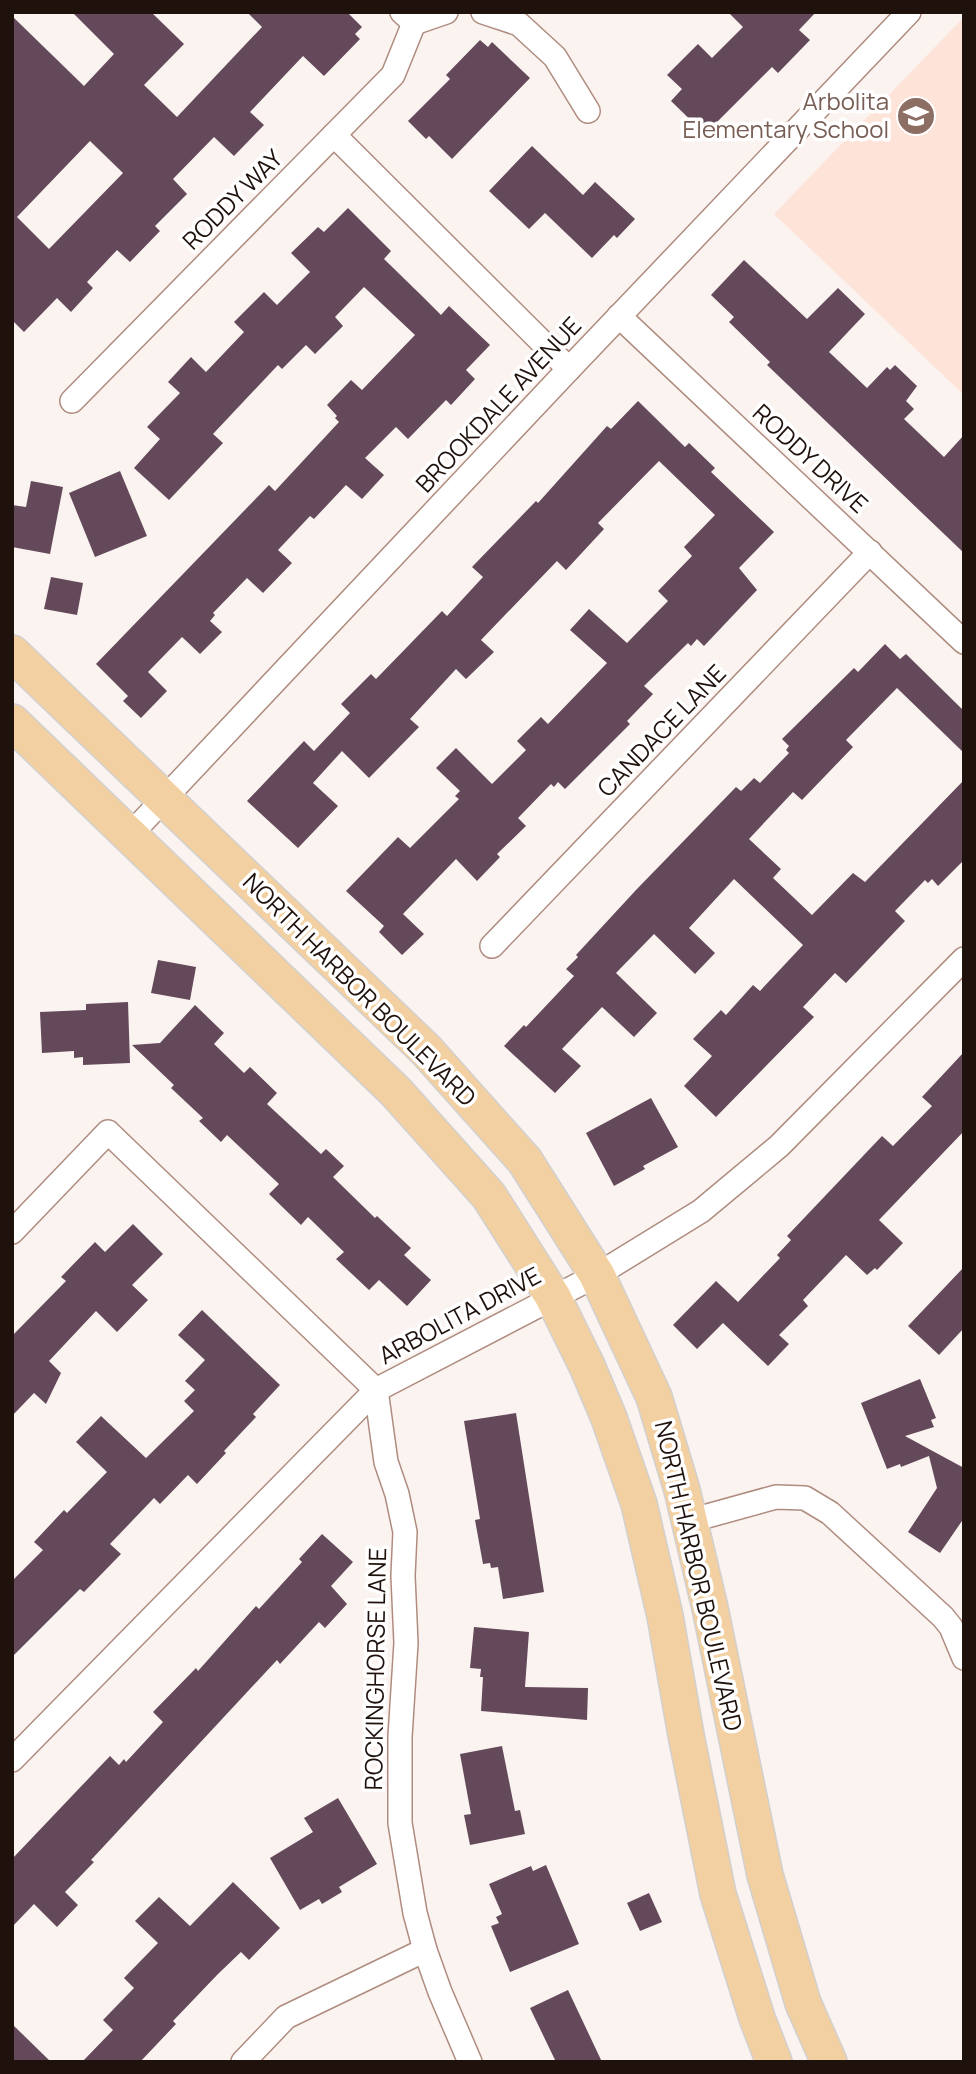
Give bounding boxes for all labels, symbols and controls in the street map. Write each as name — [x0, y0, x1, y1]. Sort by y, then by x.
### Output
place label: Arbolita Elementary School — [683, 84, 889, 145]
school or university icon: Arbolita Elementary School — [895, 95, 937, 137]
street label: RODDY WAY — [175, 141, 290, 256]
street label: BROOKDALE AVENUE — [408, 309, 588, 499]
street label: RODDY DRIVE — [746, 396, 876, 520]
street label: CANDACE LANE — [589, 657, 732, 803]
street label: NORTH HARBOR BOULEVARD — [236, 865, 484, 1113]
street label: ARBOLITA DRIVE — [372, 1258, 546, 1371]
street label: NORTH HARBOR BOULEVARD — [648, 1417, 751, 1734]
street label: ROCKINGHORSE LANE — [356, 1547, 393, 1791]

